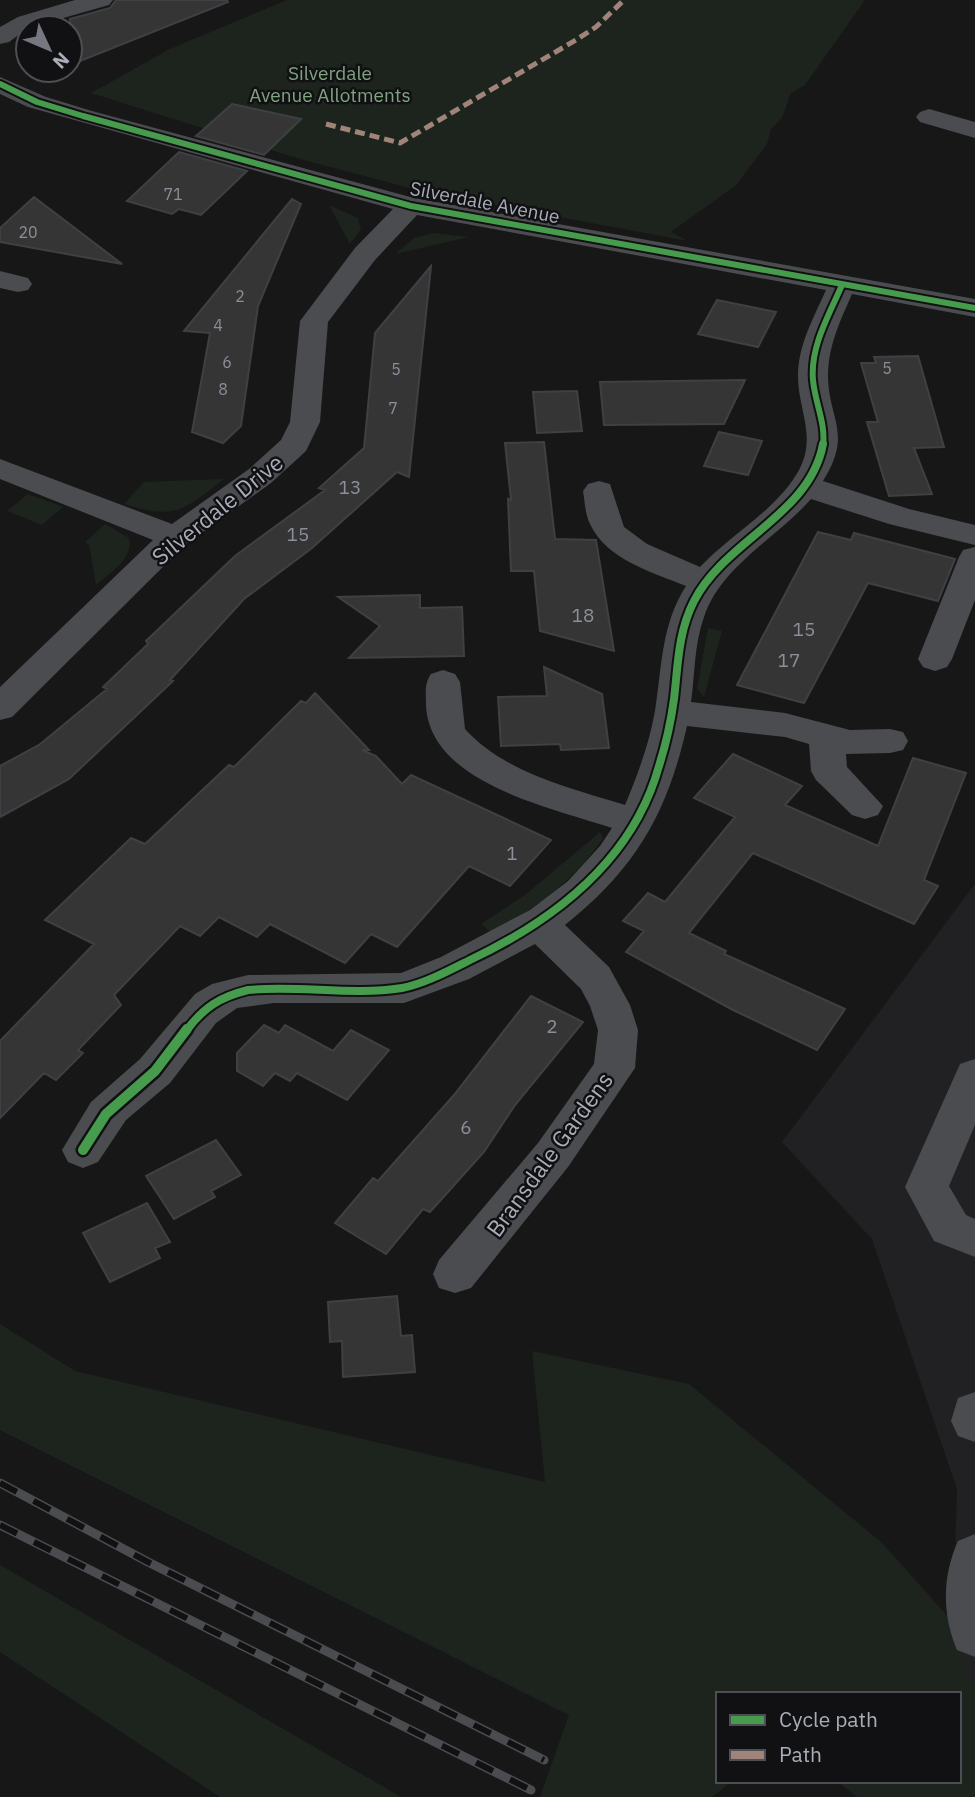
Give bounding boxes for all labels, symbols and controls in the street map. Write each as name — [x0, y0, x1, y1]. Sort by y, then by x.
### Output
north arrow — [14, 14, 84, 84]
text: N — [48, 48, 75, 74]
park label: Silverdale Avenue Allotments — [249, 61, 411, 107]
street label: Silverdale Avenue — [408, 176, 562, 228]
house number: 71 — [163, 184, 183, 204]
house number: 20 — [18, 222, 38, 242]
house number: 2 — [235, 286, 245, 306]
house number: 4 — [213, 315, 223, 335]
house number: 6 — [222, 352, 232, 372]
house number: 5 — [882, 358, 892, 378]
house number: 5 — [391, 359, 401, 379]
house number: 8 — [218, 379, 228, 399]
house number: 7 — [388, 398, 398, 418]
street label: Silverdale Drive — [145, 447, 289, 571]
house number: 13 — [339, 475, 361, 499]
house number: 15 — [287, 522, 309, 546]
house number: 18 — [572, 603, 594, 627]
house number: 15 — [793, 617, 815, 641]
house number: 17 — [778, 648, 800, 672]
house number: 1 — [506, 841, 518, 865]
house number: 2 — [546, 1014, 558, 1038]
street label: Bransdale Gardens — [479, 1066, 619, 1242]
house number: 6 — [460, 1115, 472, 1139]
legend — [716, 1692, 961, 1783]
text: Cycle path — [779, 1705, 878, 1733]
text: Path — [779, 1740, 822, 1768]

